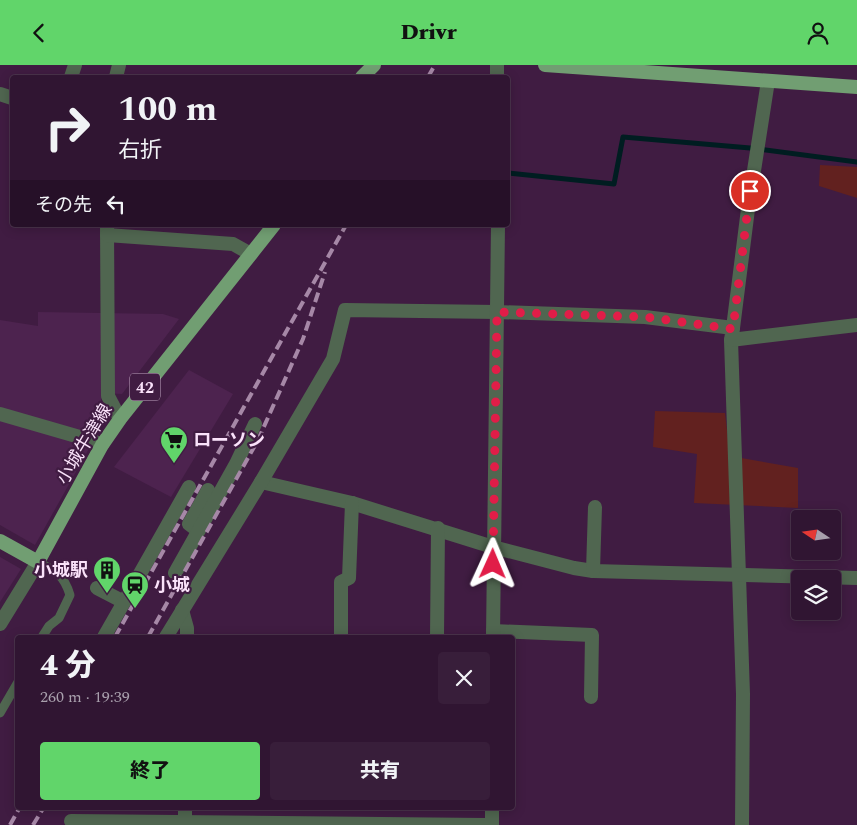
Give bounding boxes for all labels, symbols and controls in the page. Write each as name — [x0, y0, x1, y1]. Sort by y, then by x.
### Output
text: Drivr — [401, 16, 457, 49]
icon: back — [25, 19, 53, 47]
icon: person — [804, 19, 832, 47]
text: 100 m — [118, 83, 217, 136]
icon: right — [35, 95, 100, 160]
text: 右折 — [118, 134, 162, 167]
pin — [729, 170, 771, 212]
icon: arrive — [736, 177, 764, 205]
icon: left — [102, 190, 130, 218]
text: その先 — [35, 191, 92, 220]
road number: 42 — [130, 373, 160, 401]
street label: 小城牛津線 — [50, 399, 119, 490]
supermarket icon: ローソン — [159, 425, 189, 464]
place label: ローソン — [193, 427, 265, 454]
north arrow — [791, 510, 841, 560]
map controls — [791, 510, 841, 620]
position arrow — [466, 537, 518, 589]
building icon: 小城駅 — [92, 555, 122, 594]
place label: 小城駅 — [34, 557, 88, 584]
station icon: 小城 — [120, 570, 150, 609]
button: layers — [791, 570, 841, 620]
place label: 小城 — [154, 572, 190, 599]
text: 4 分 — [40, 643, 96, 689]
button: close — [438, 652, 490, 704]
text: 260 m · 19:39 — [40, 685, 130, 709]
button: 終了 — [40, 742, 260, 800]
button: 共有 — [270, 742, 490, 800]

